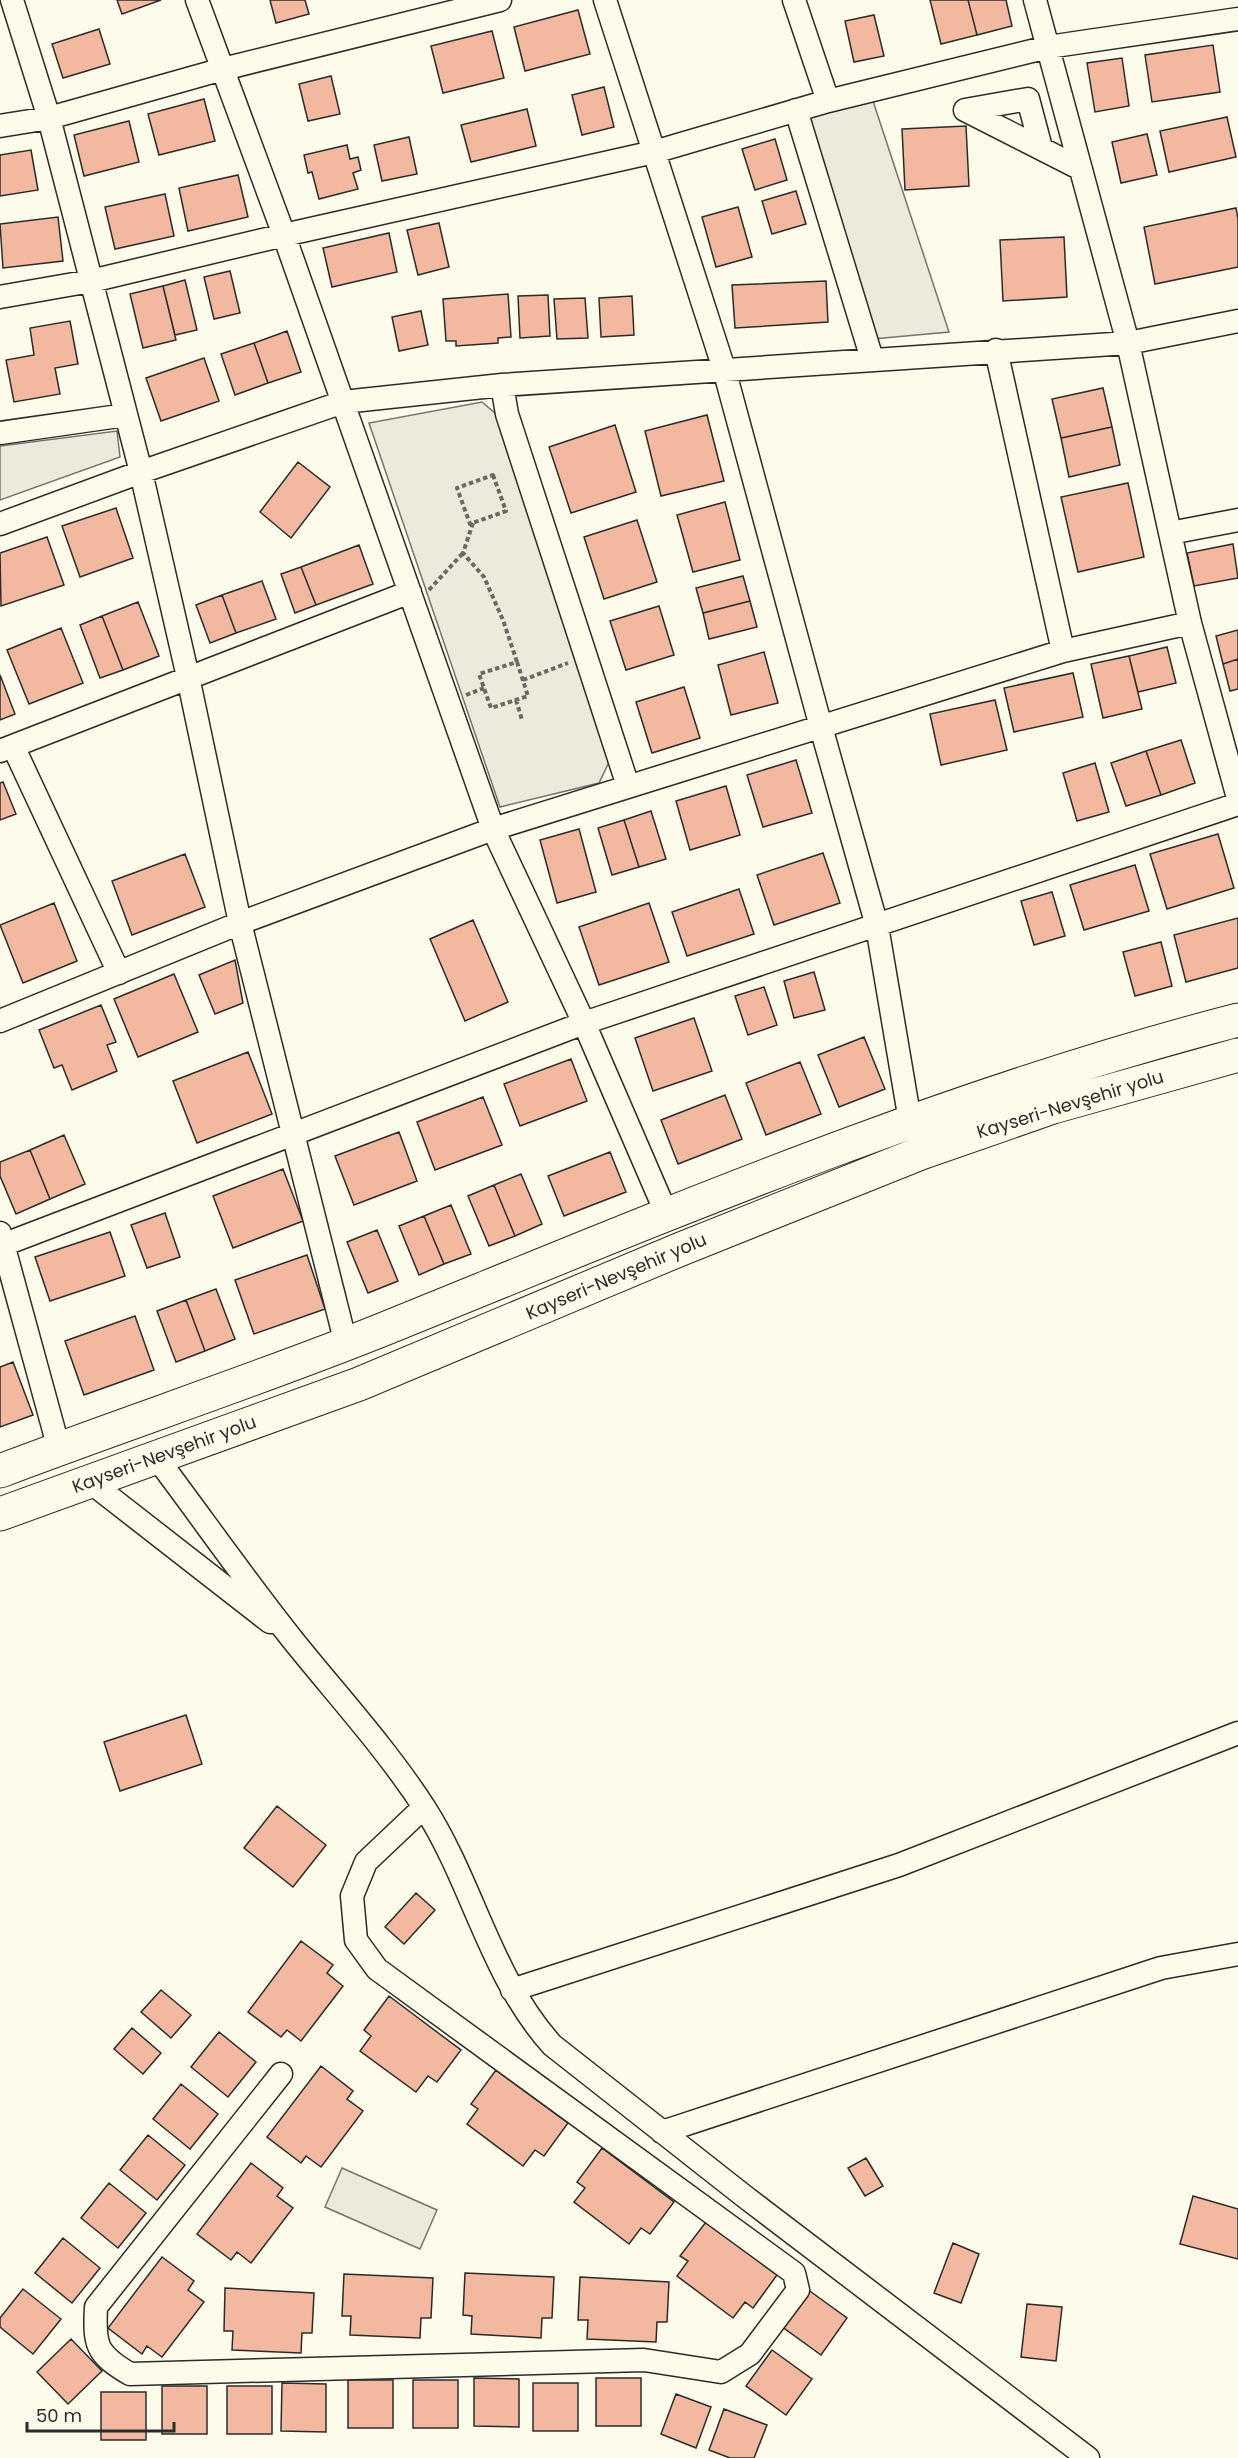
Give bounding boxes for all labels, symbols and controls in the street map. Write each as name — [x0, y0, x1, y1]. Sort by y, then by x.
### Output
street label: Kayseri-Nevşehir yolu — [973, 1064, 1167, 1144]
street label: Kayseri-Nevşehir yolu — [522, 1227, 710, 1325]
street label: Kayseri-Nevşehir yolu — [68, 1409, 260, 1499]
scale bar — [27, 2395, 174, 2433]
text: 50 m — [36, 2403, 82, 2428]

